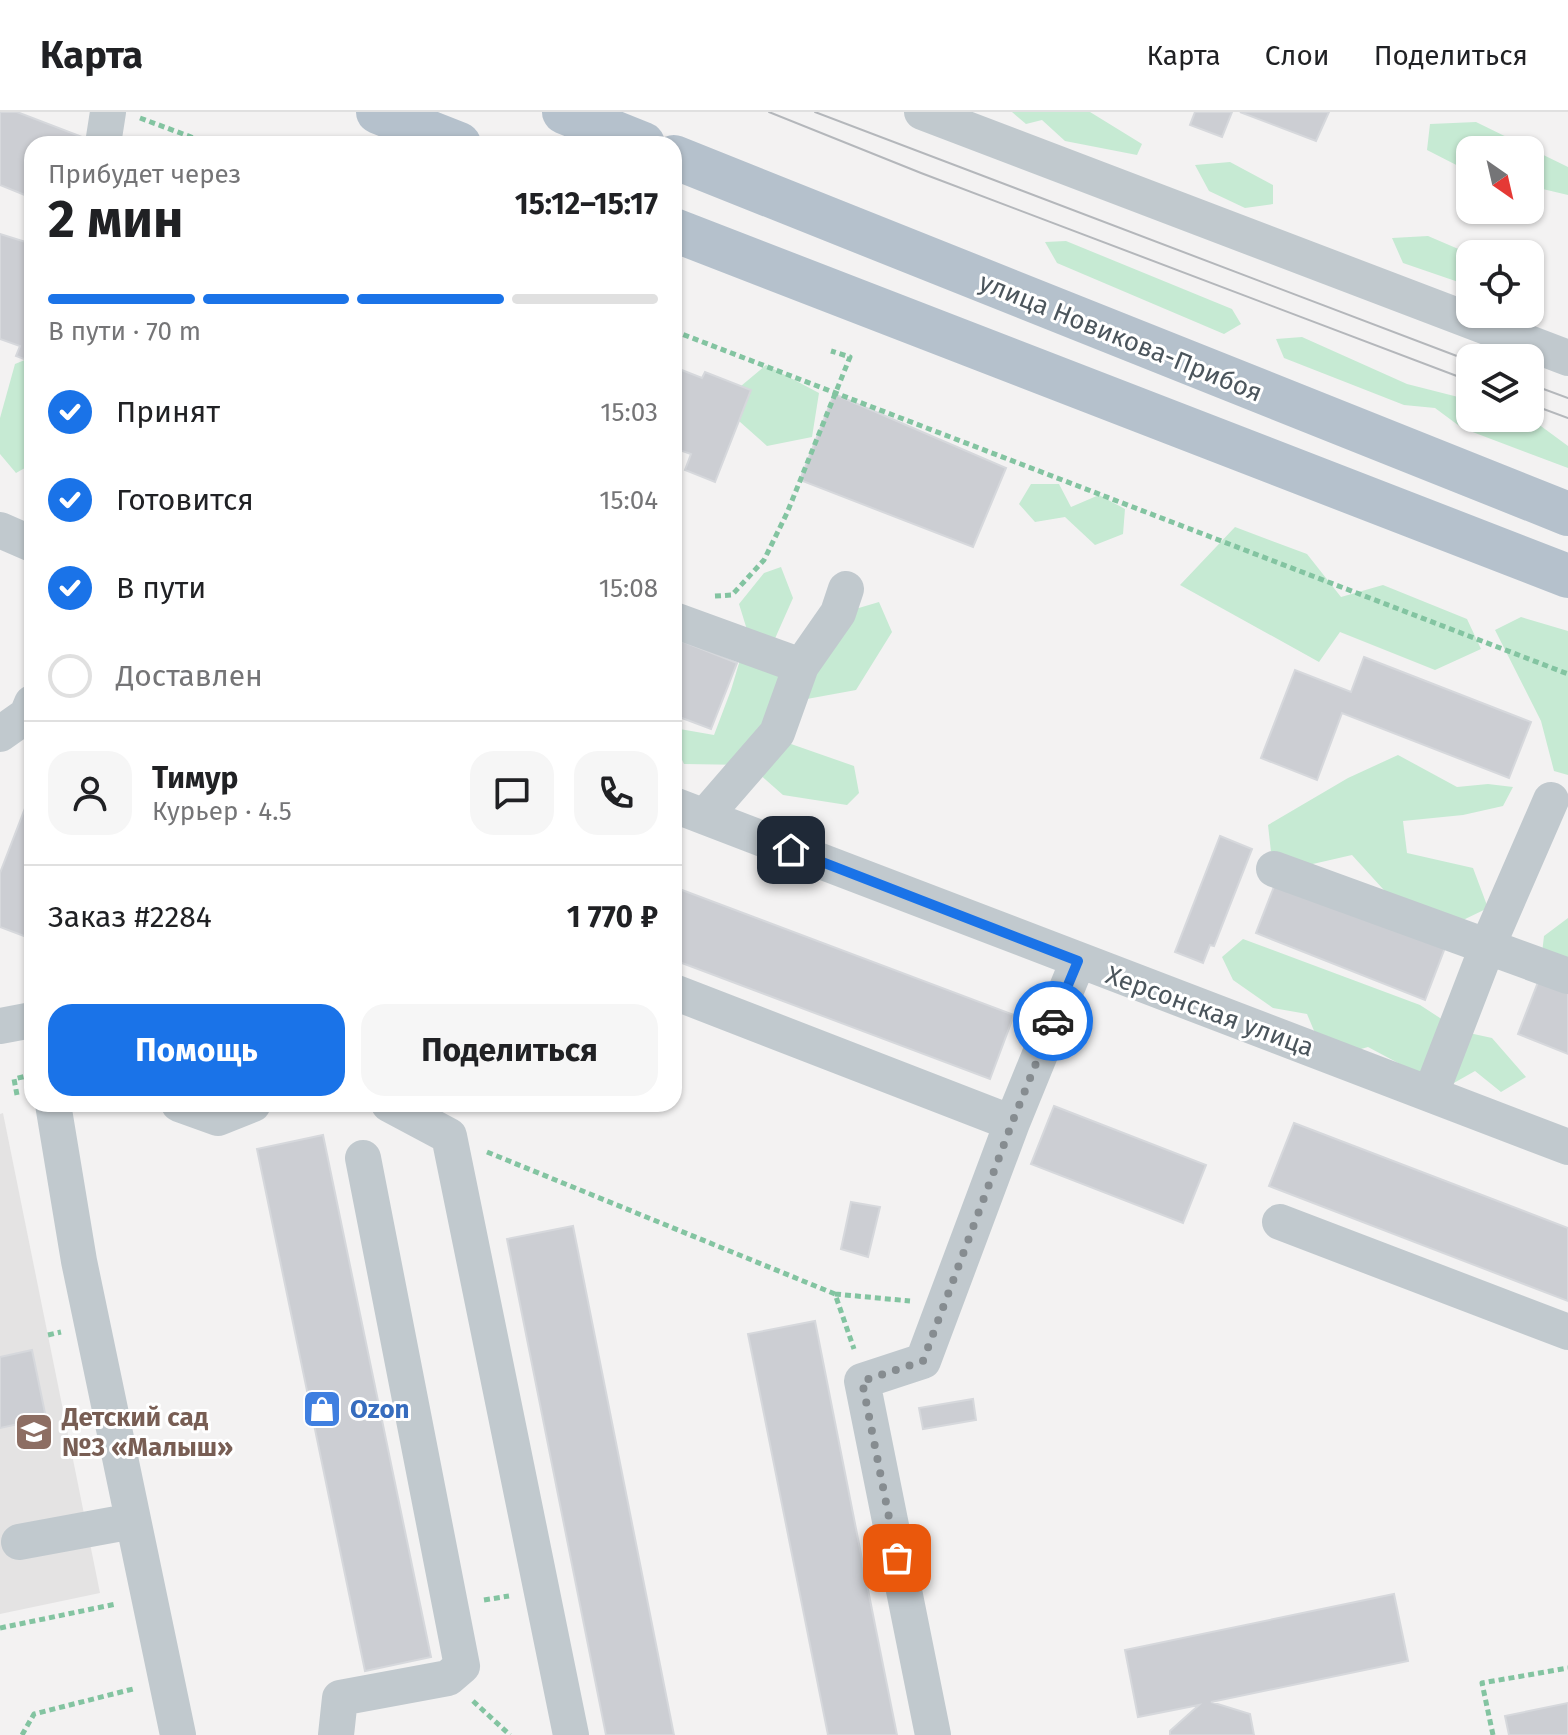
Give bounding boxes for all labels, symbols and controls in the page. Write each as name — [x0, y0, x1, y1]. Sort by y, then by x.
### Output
text: Карта — [40, 32, 143, 78]
text: Карта — [1146, 39, 1221, 72]
text: Слои — [1265, 39, 1330, 72]
text: Поделиться — [1374, 39, 1528, 72]
north arrow — [1456, 136, 1544, 224]
map controls — [1456, 136, 1544, 432]
text: Прибудет через — [48, 159, 241, 190]
text: 15:12–15:17 — [515, 186, 658, 222]
text: 2 мин — [48, 188, 183, 251]
button: locate — [1456, 240, 1544, 328]
street label: улица Новикова-Прибоя — [975, 266, 1267, 409]
text: В пути · 70 m — [48, 316, 201, 347]
button: layers — [1456, 344, 1544, 432]
icon: check — [48, 390, 92, 434]
text: Принят — [116, 394, 220, 430]
text: 15:03 — [600, 397, 658, 428]
icon: check — [48, 478, 92, 522]
text: Готовится — [116, 482, 254, 518]
text: 15:04 — [599, 485, 658, 516]
icon: check — [48, 566, 92, 610]
text: В пути — [116, 570, 206, 606]
text: 15:08 — [599, 573, 658, 604]
text: Доставлен — [116, 658, 263, 694]
button: person — [48, 751, 132, 835]
button: chat — [470, 751, 554, 835]
button: phone — [574, 751, 658, 835]
text: Тимур — [152, 760, 238, 796]
text: Курьер · 4.5 — [152, 796, 292, 827]
pin — [757, 816, 825, 884]
icon: home — [769, 828, 813, 872]
text: Заказ #2284 — [48, 899, 212, 935]
text: 1 770 ₽ — [567, 899, 658, 935]
street label: Херсонская улица — [1102, 959, 1318, 1064]
courier — [1013, 981, 1093, 1061]
icon: car — [1031, 999, 1075, 1043]
button: Помощь — [48, 1004, 345, 1096]
button: Поделиться — [361, 1004, 658, 1096]
shop icon: Ozon — [301, 1388, 343, 1430]
place label: Ozon — [350, 1394, 410, 1425]
place label: Детский сад №3 «Малыш» — [61, 1402, 233, 1463]
school or university icon: Детский сад №3 «Малыш» — [13, 1411, 55, 1453]
pin — [863, 1524, 931, 1592]
icon: bag — [875, 1536, 919, 1580]

